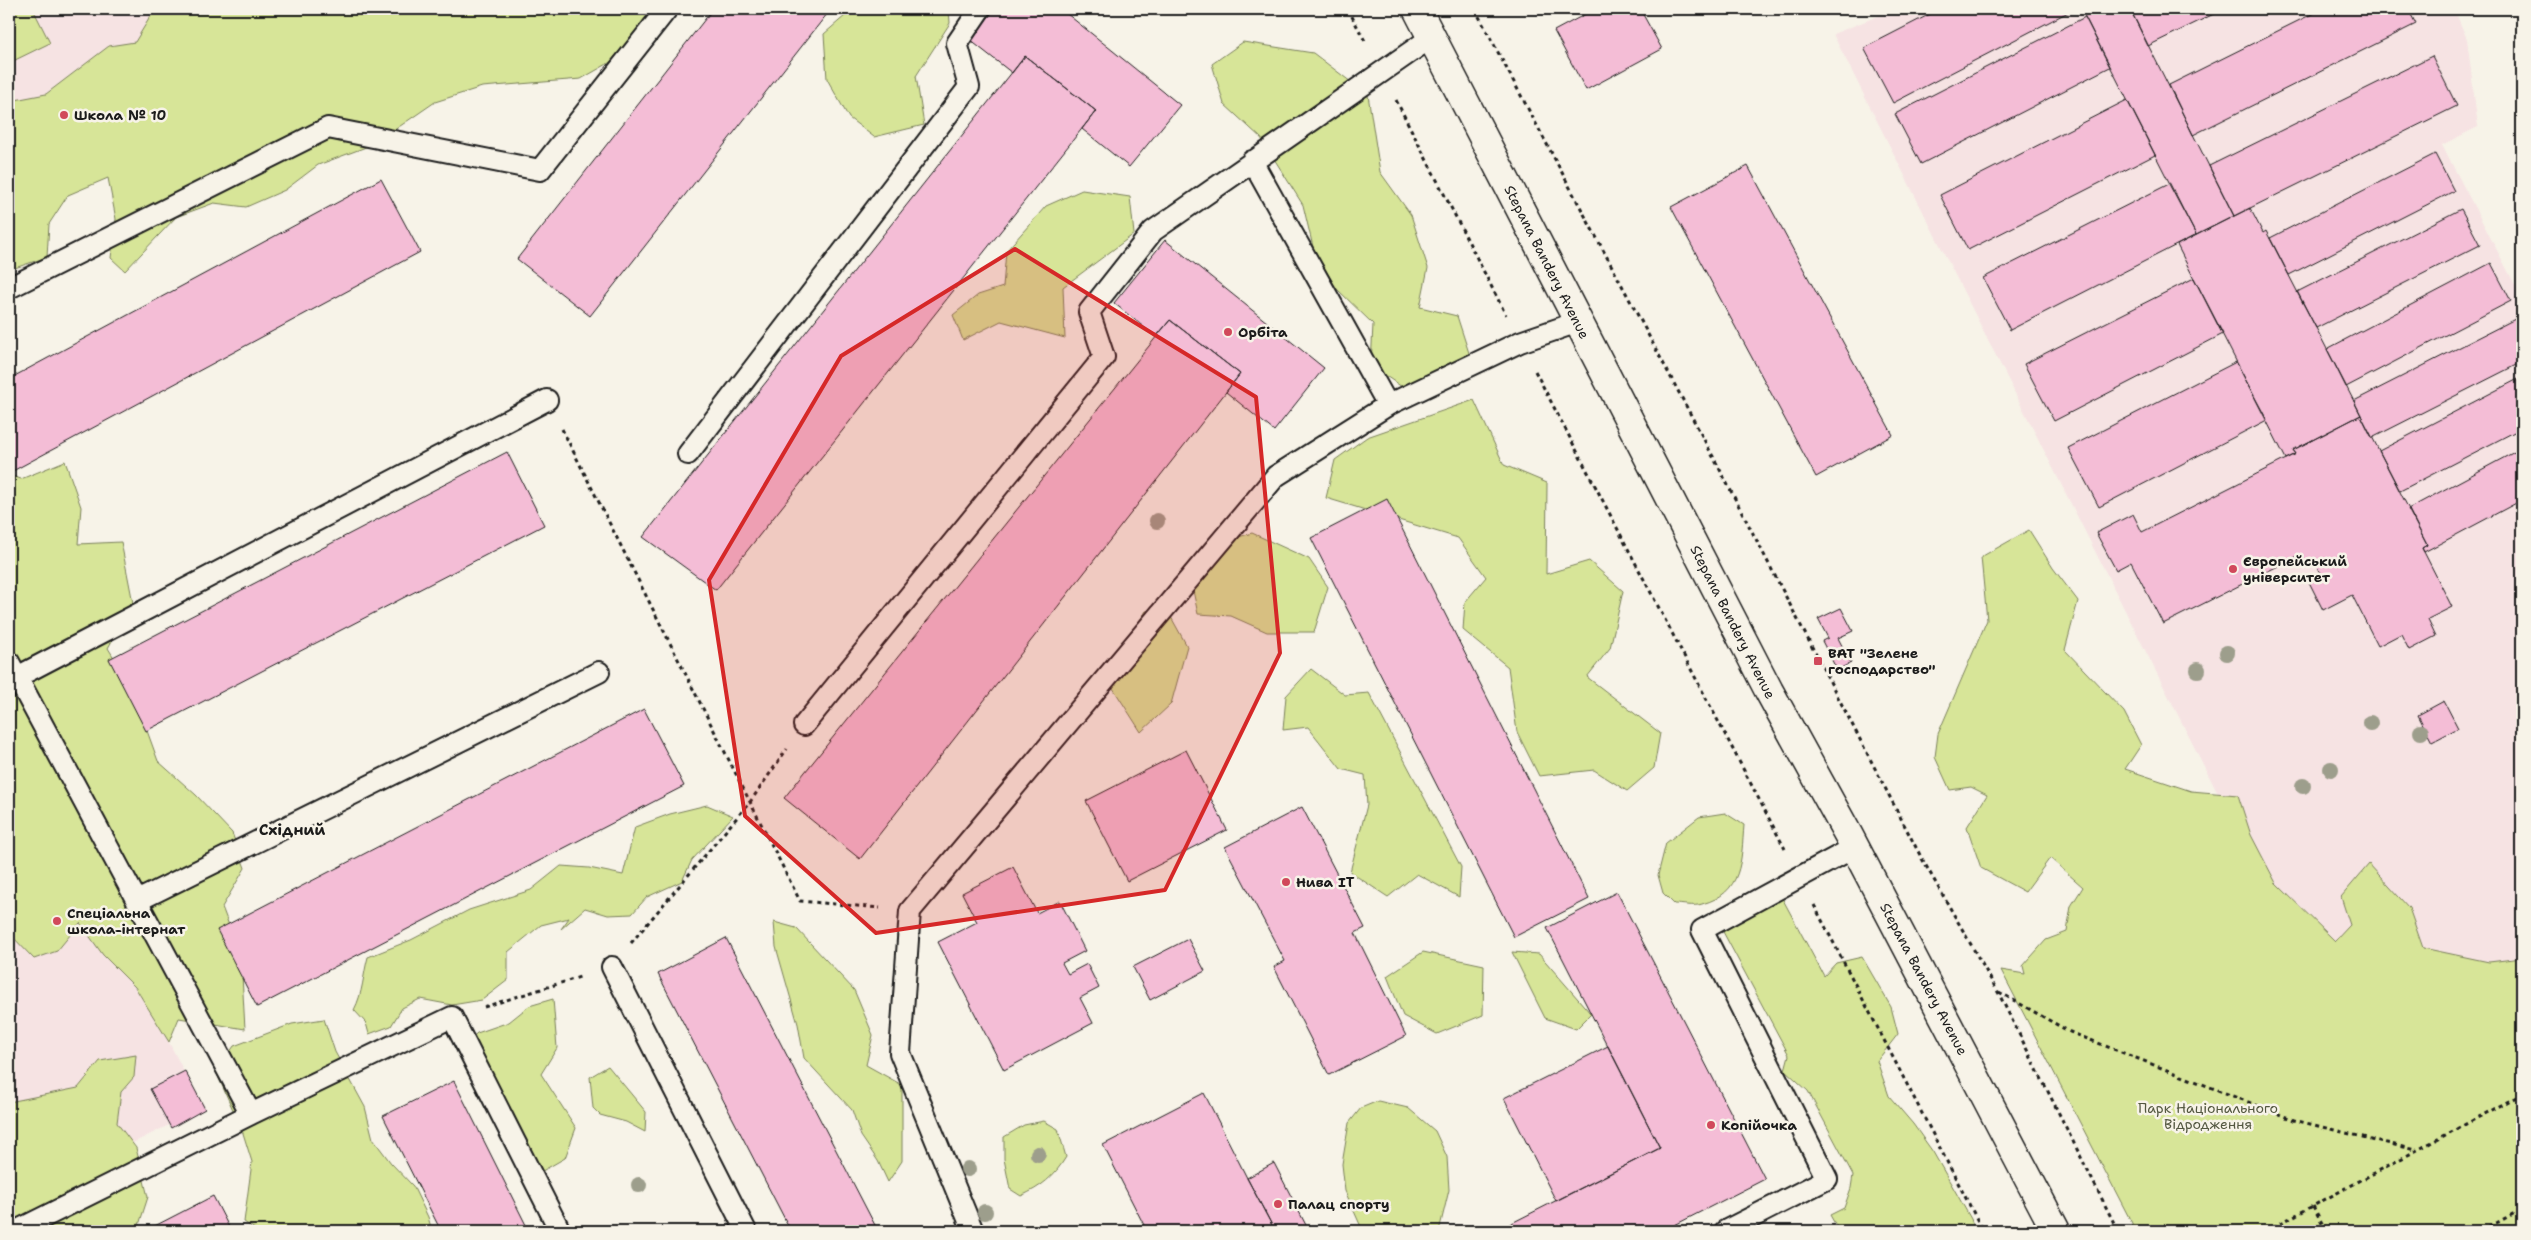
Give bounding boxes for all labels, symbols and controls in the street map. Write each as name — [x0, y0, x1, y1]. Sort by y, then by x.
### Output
place label: Школа № 10 — [74, 106, 166, 124]
marker: Школа № 10 — [58, 109, 70, 121]
street label: Stepana Bandery Avenue — [1500, 182, 1594, 342]
place label: Орбіта — [1238, 323, 1288, 341]
marker: Орбіта — [1222, 326, 1234, 338]
street label: Stepana Bandery Avenue — [1686, 542, 1780, 702]
place label: Європейський університет — [2243, 552, 2347, 586]
marker: Європейський університет — [2227, 563, 2239, 575]
place label: ВАТ "Зелене господарство" — [1828, 644, 1936, 678]
marker: ВАТ "Зелене господарство" — [1812, 655, 1824, 667]
district label: Східний — [259, 819, 325, 840]
place label: Нива IT — [1296, 873, 1355, 891]
marker: Нива IT — [1280, 876, 1292, 888]
street label: Stepana Bandery Avenue — [1876, 900, 1972, 1058]
place label: Спеціальна школа-інтернат — [67, 904, 186, 938]
marker: Спеціальна школа-інтернат — [51, 915, 63, 927]
park label: Парк Національного Відродження — [2138, 1099, 2278, 1133]
place label: Копійочка — [1721, 1116, 1798, 1134]
marker: Копійочка — [1705, 1119, 1717, 1131]
place label: Палац спорту — [1288, 1195, 1390, 1213]
marker: Палац спорту — [1272, 1198, 1284, 1210]

